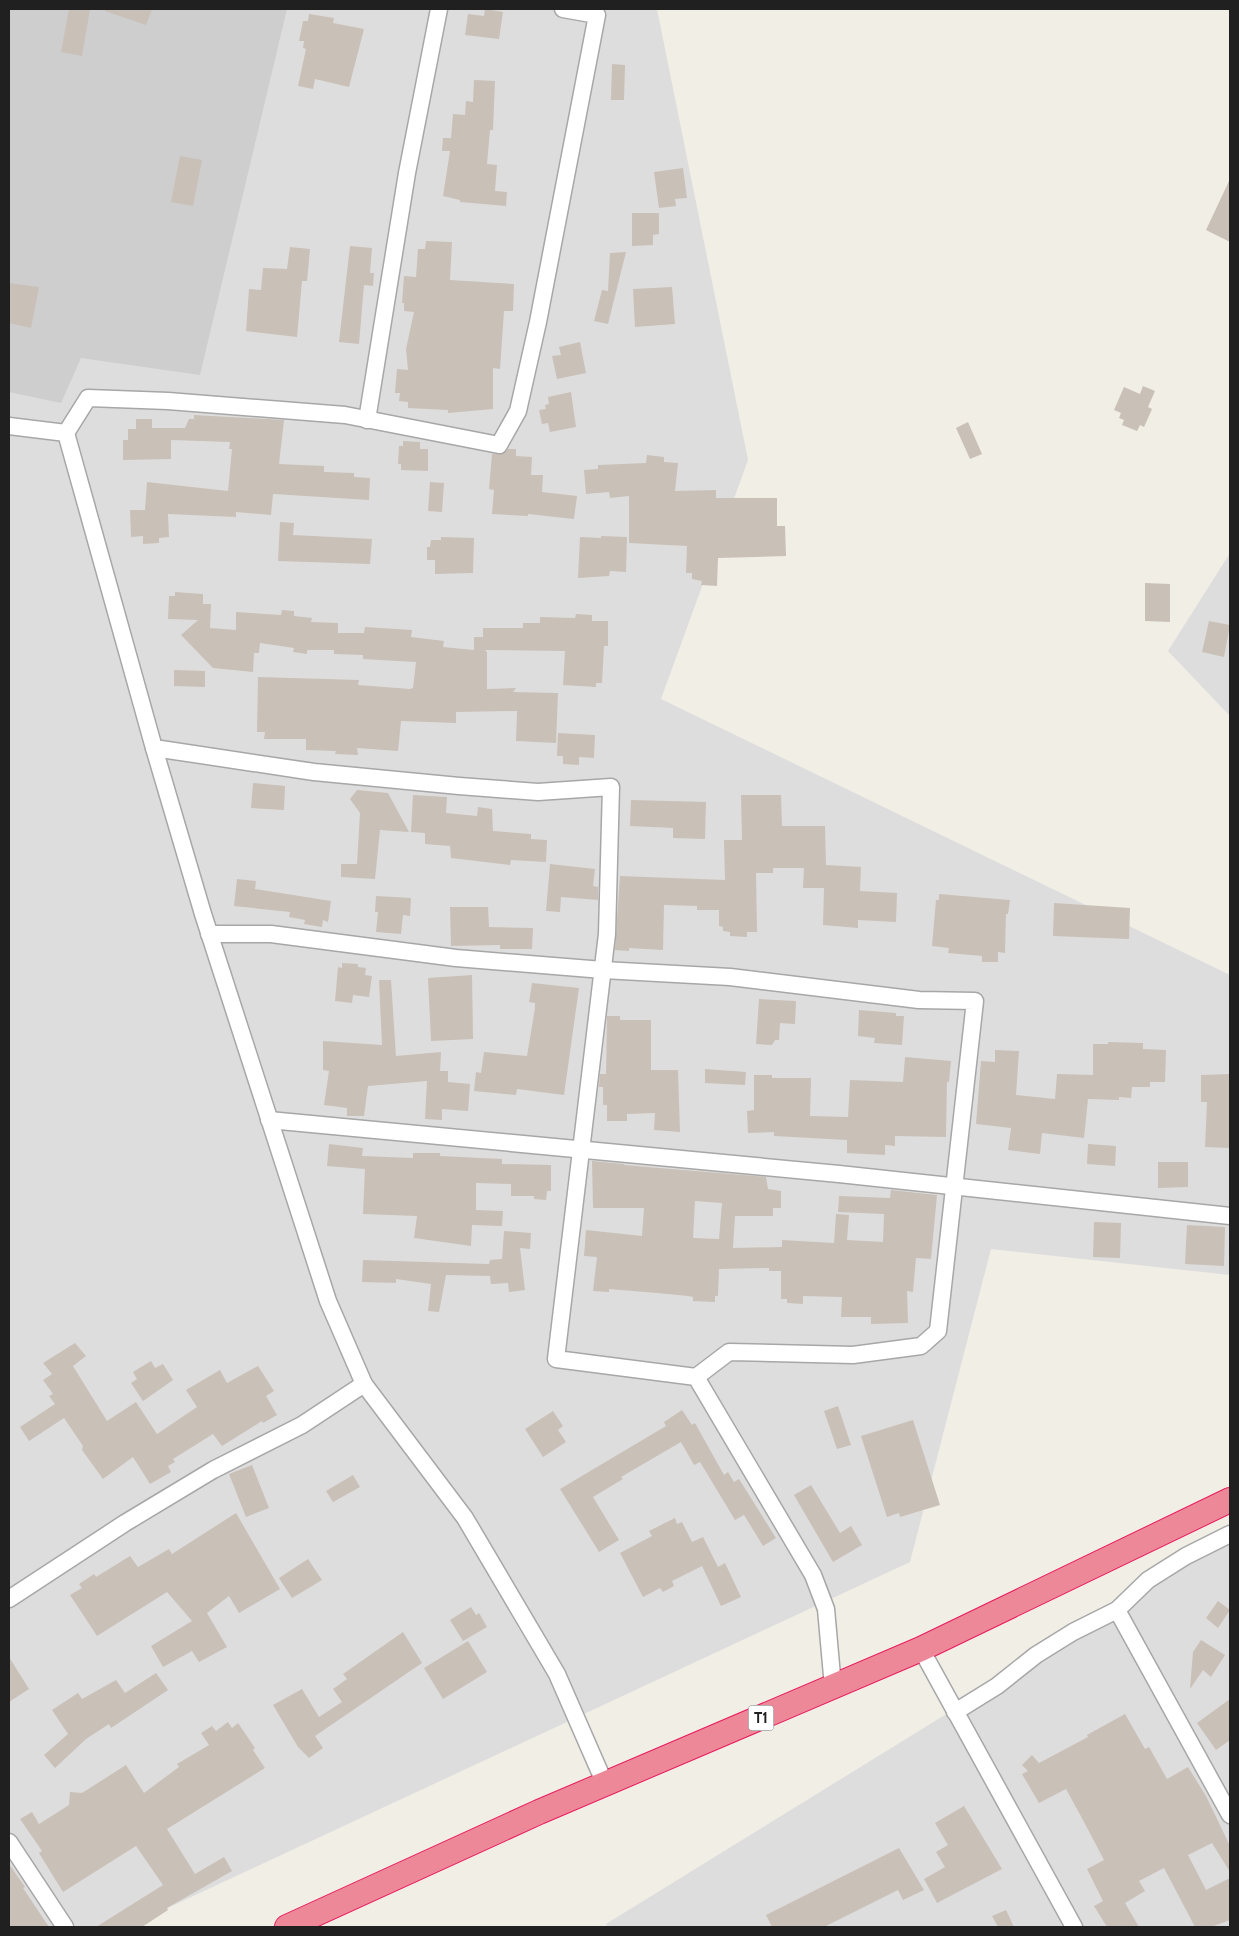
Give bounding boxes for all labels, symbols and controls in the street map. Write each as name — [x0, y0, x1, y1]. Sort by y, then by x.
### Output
road number: T1 — [748, 1706, 774, 1730]

